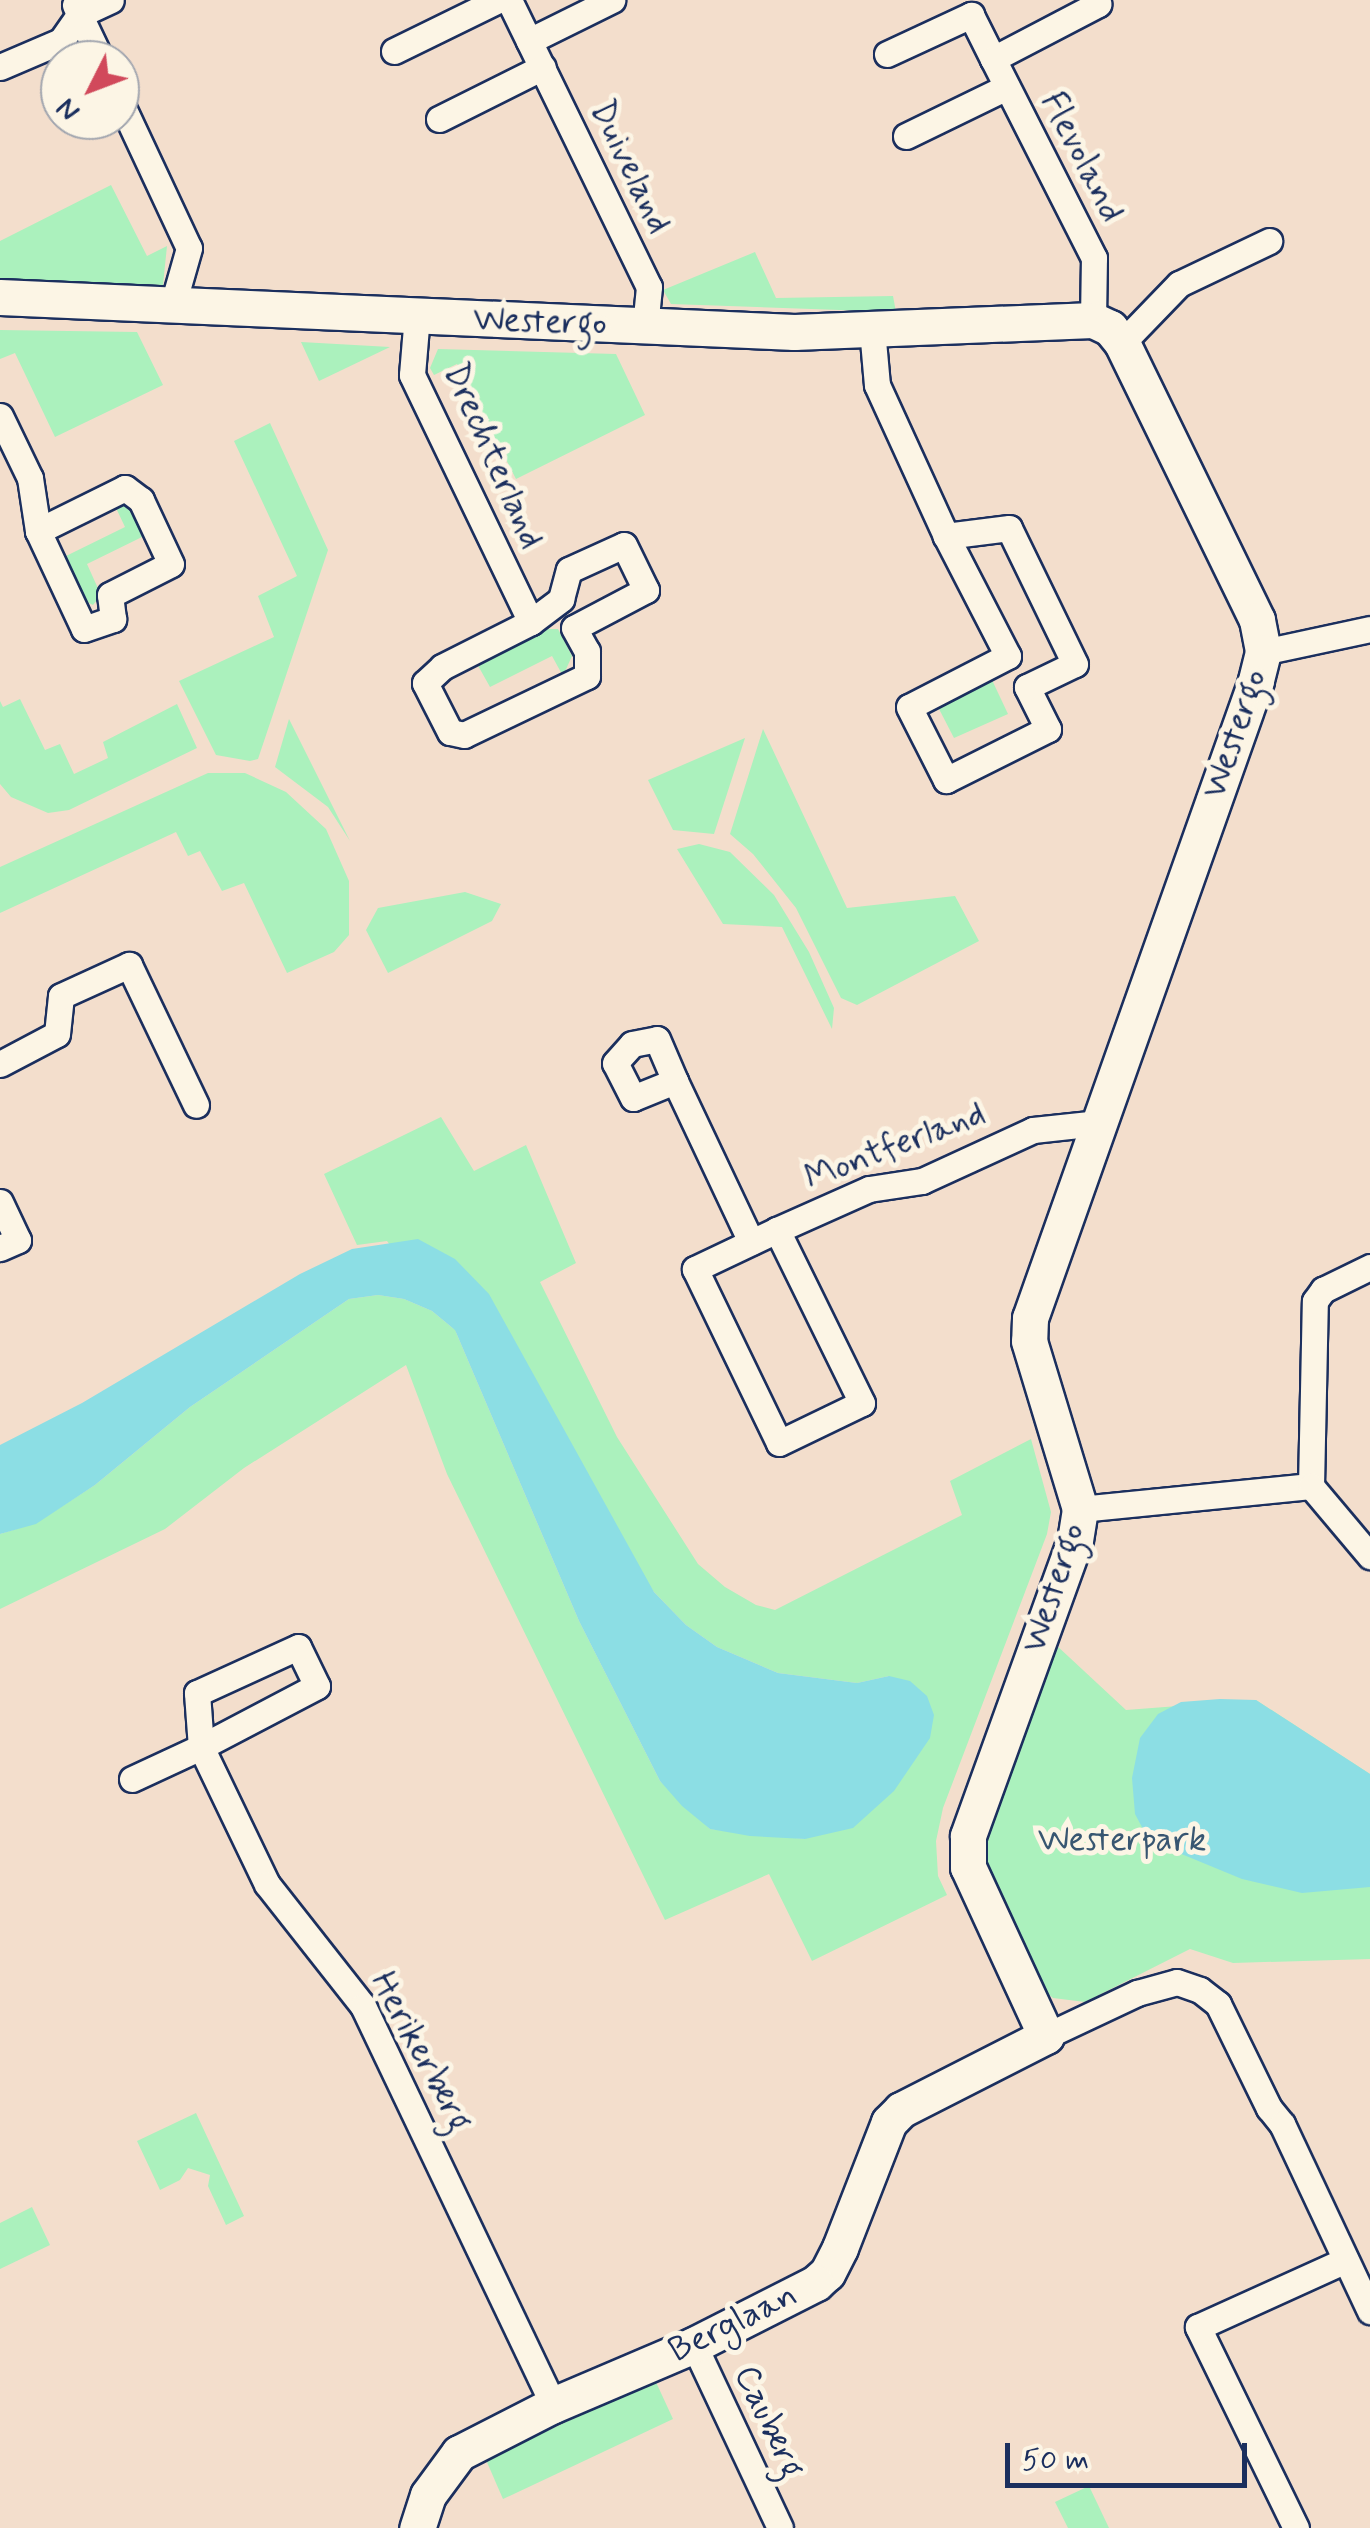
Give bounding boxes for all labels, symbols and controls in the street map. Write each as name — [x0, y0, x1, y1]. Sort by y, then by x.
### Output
north arrow — [40, 40, 140, 140]
street label: Flevoland — [1031, 85, 1133, 229]
text: N — [49, 90, 89, 128]
street label: Duiveland — [580, 94, 680, 240]
street label: Westergo — [472, 299, 608, 345]
street label: Drechterland — [433, 357, 553, 555]
street label: Westergo — [1193, 664, 1277, 804]
street label: Montferland — [799, 1092, 991, 1200]
street label: Westergo — [1013, 1518, 1095, 1658]
park label: Westerpark — [1038, 1819, 1206, 1861]
street label: Herikerberg — [361, 1965, 481, 2139]
street label: Berglaan — [662, 2274, 804, 2372]
street label: Cauberg — [725, 2359, 813, 2485]
scale bar — [1010, 2423, 1252, 2485]
text: 50 m — [1022, 2441, 1089, 2480]

